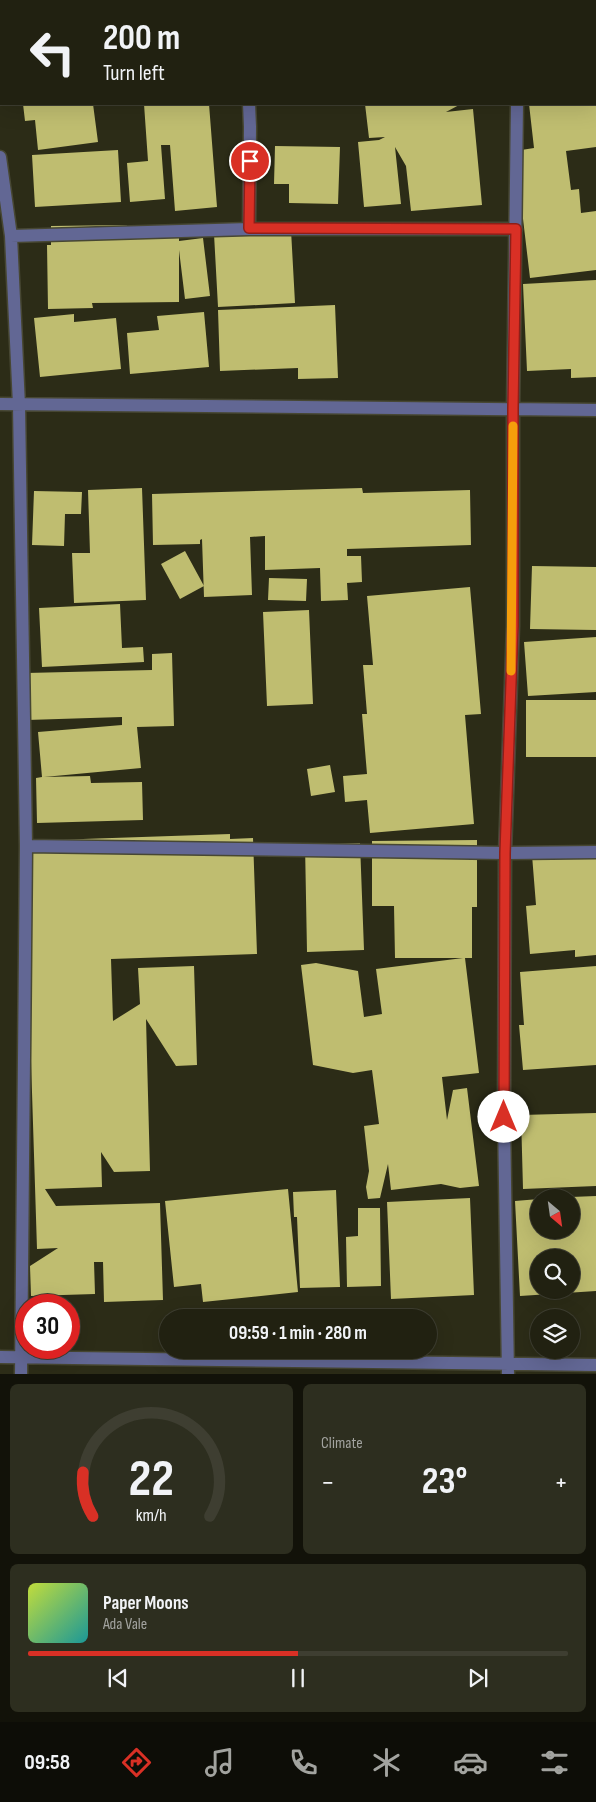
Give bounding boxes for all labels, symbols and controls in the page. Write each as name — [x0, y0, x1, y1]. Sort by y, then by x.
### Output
text: 200 m — [103, 17, 180, 60]
icon: left — [20, 20, 85, 85]
text: Turn left — [103, 60, 165, 87]
pin — [229, 140, 271, 182]
icon: arrive — [236, 147, 264, 175]
position arrow — [477, 1090, 529, 1142]
north arrow — [530, 1189, 580, 1239]
map controls — [530, 1189, 580, 1359]
button: search — [530, 1249, 580, 1299]
speed limit sign: 30 — [15, 1294, 80, 1359]
button: layers — [530, 1309, 580, 1359]
text: 09:59 · 1 min · 280 m — [229, 1322, 367, 1345]
text: Climate — [321, 1434, 363, 1453]
text: 22 — [129, 1448, 174, 1511]
text: 23° — [422, 1459, 467, 1504]
text: − — [321, 1466, 335, 1499]
text: + — [554, 1466, 568, 1499]
text: km/h — [136, 1505, 167, 1526]
text: Paper Moons — [103, 1592, 189, 1615]
text: Ada Vale — [103, 1615, 147, 1634]
icon: previous — [104, 1664, 132, 1692]
icon: pause — [284, 1664, 312, 1692]
icon: next — [464, 1664, 492, 1692]
icon: directions — [119, 1745, 154, 1780]
icon: music — [202, 1745, 237, 1780]
icon: phone — [286, 1745, 321, 1780]
icon: climate — [369, 1745, 404, 1780]
icon: car — [453, 1745, 488, 1780]
icon: filters — [537, 1745, 572, 1780]
text: 09:58 — [24, 1749, 70, 1776]

